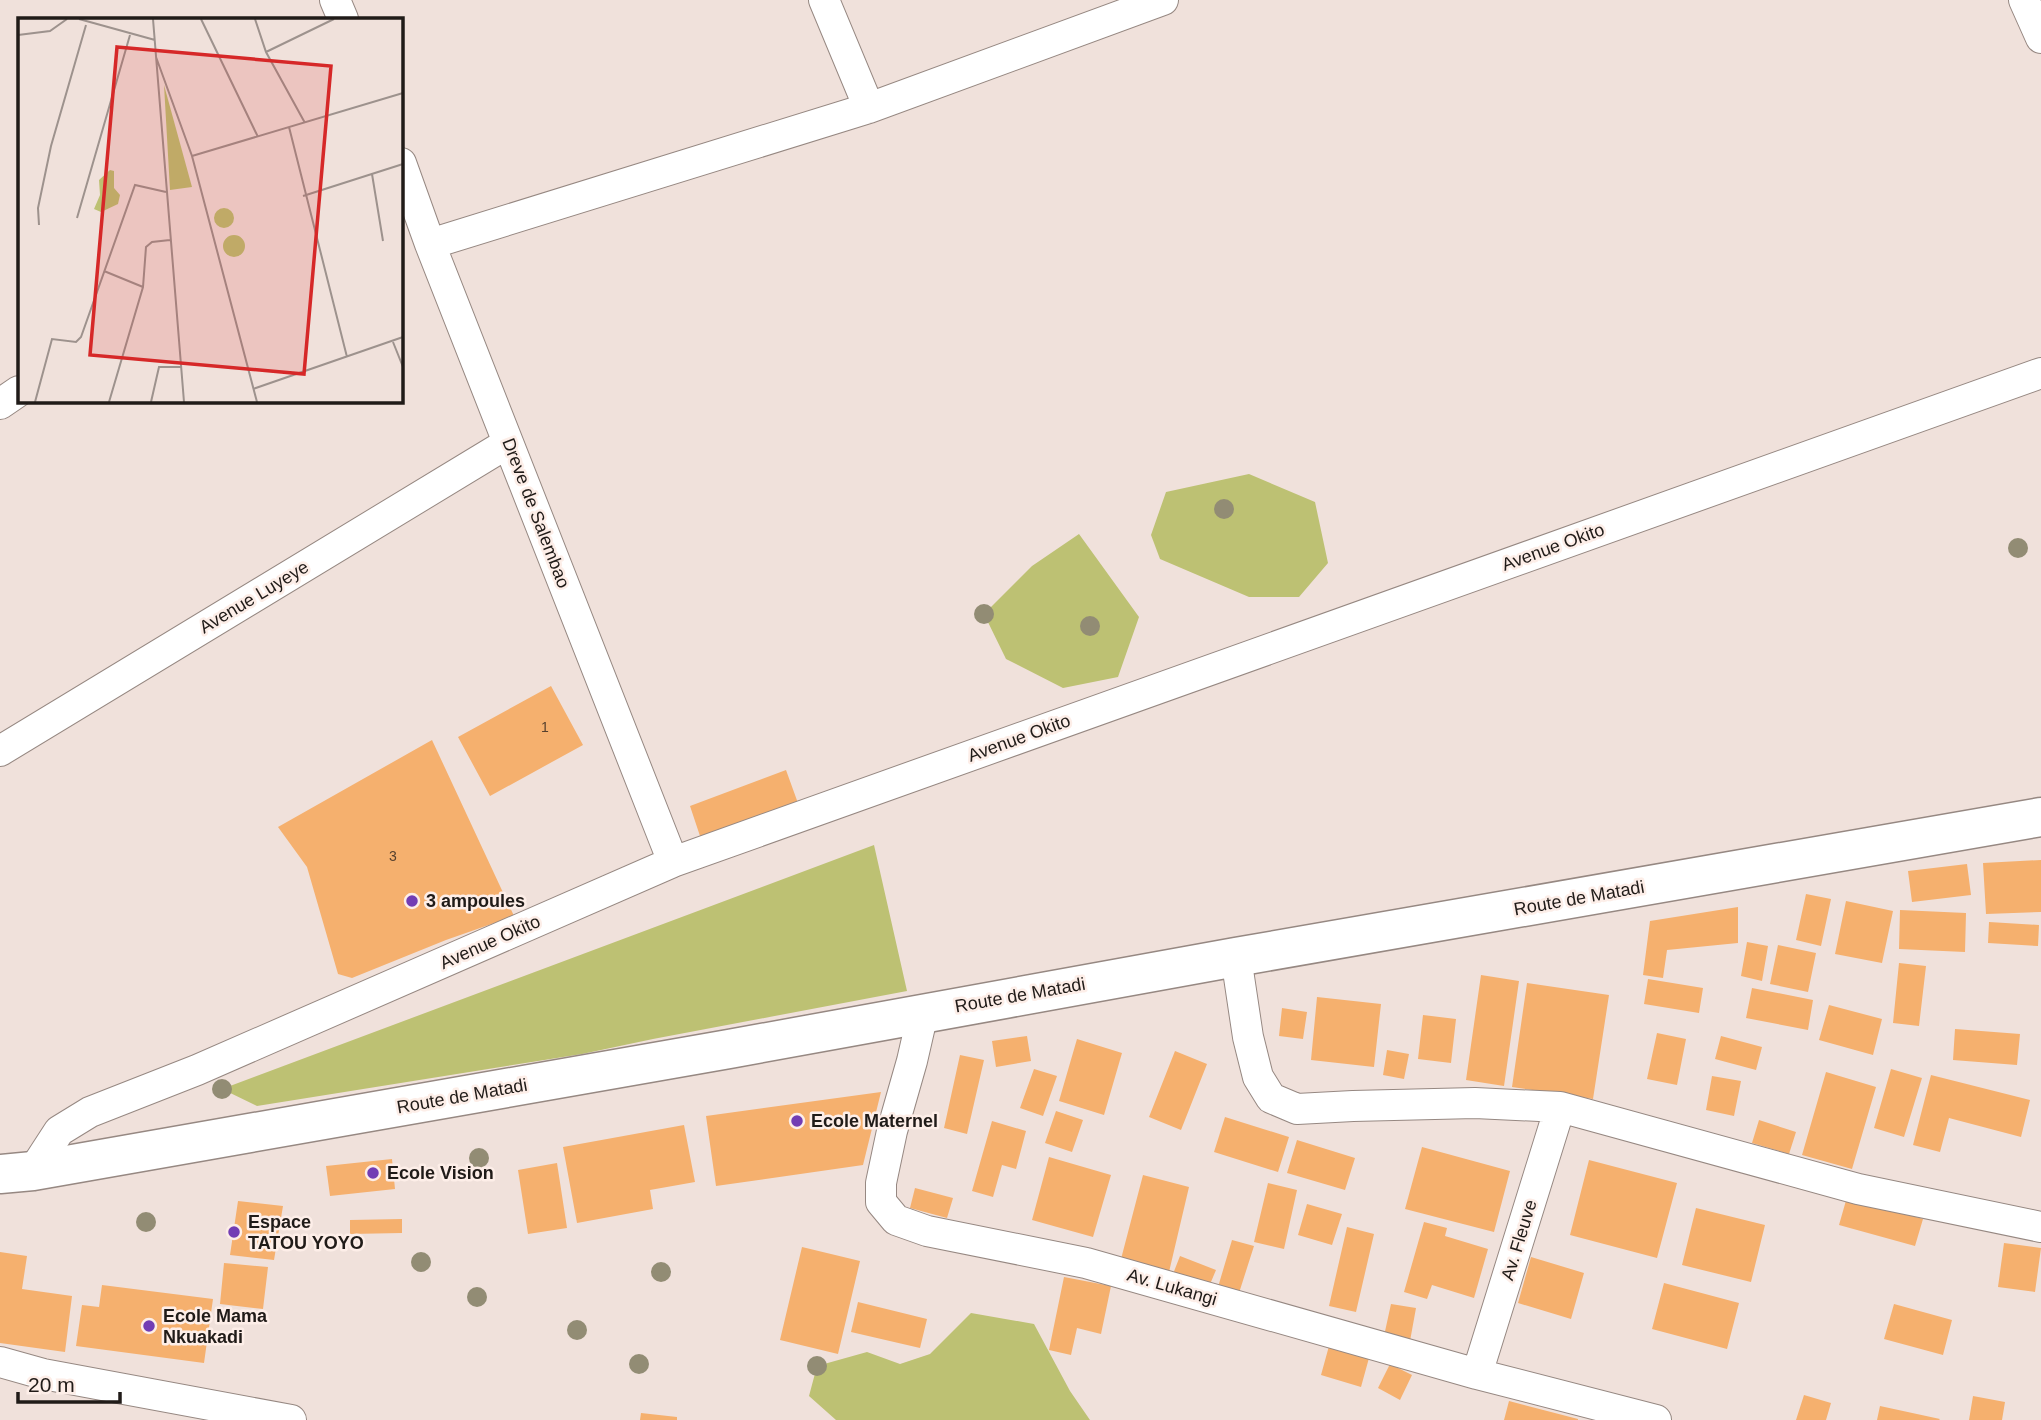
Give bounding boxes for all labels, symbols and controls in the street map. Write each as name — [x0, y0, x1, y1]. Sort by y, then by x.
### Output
inset map — [18, 18, 402, 402]
street label: Dreve de Salembao — [498, 435, 574, 591]
street label: Avenue Okito — [1499, 519, 1607, 575]
street label: Avenue Luyeye — [196, 557, 312, 637]
street label: Avenue Okito — [965, 710, 1073, 766]
house number: 1 — [541, 719, 549, 735]
house number: 3 — [389, 848, 397, 864]
street label: Route de Matadi — [1512, 877, 1646, 919]
place label: 3 ampoules — [426, 891, 525, 911]
marker: 3 ampoules — [404, 893, 420, 909]
street label: Avenue Okito — [437, 911, 543, 973]
street label: Route de Matadi — [953, 974, 1087, 1016]
street label: Route de Matadi — [395, 1075, 529, 1117]
place label: Ecole Maternel — [811, 1111, 938, 1131]
marker: Ecole Maternel — [789, 1113, 805, 1129]
place label: Ecole Vision — [387, 1163, 494, 1183]
marker: Ecole Vision — [365, 1165, 381, 1181]
street label: Av. Fleuve — [1497, 1197, 1541, 1283]
place label: Espace TATOU YOYO — [248, 1212, 364, 1253]
marker: Espace TATOU YOYO — [226, 1224, 242, 1240]
street label: Av. Lukangi — [1125, 1265, 1219, 1309]
place label: Ecole Mama Nkuakadi — [163, 1306, 268, 1347]
marker: Ecole Mama Nkuakadi — [141, 1318, 157, 1334]
scale bar — [18, 1360, 119, 1404]
text: 20 m — [28, 1373, 75, 1396]

